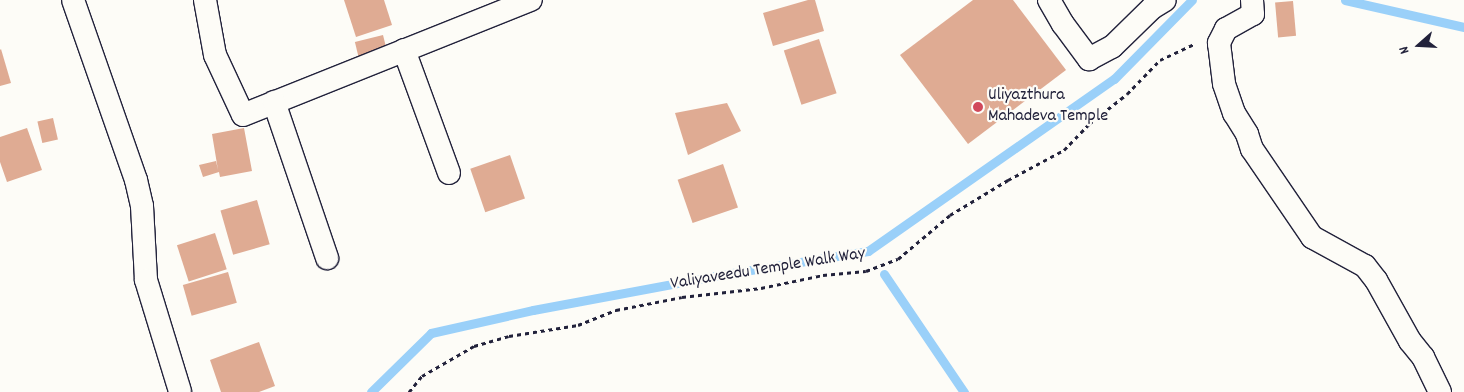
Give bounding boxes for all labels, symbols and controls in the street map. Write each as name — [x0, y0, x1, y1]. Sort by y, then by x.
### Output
north arrow — [1394, 20, 1444, 70]
text: N — [1394, 43, 1415, 56]
place label: Uliyazthura Mahadeva Temple — [988, 86, 1108, 128]
marker: Uliyazthura Mahadeva Temple — [972, 101, 984, 113]
street label: Valiyaveedu Temple Walk Way — [669, 244, 867, 296]

